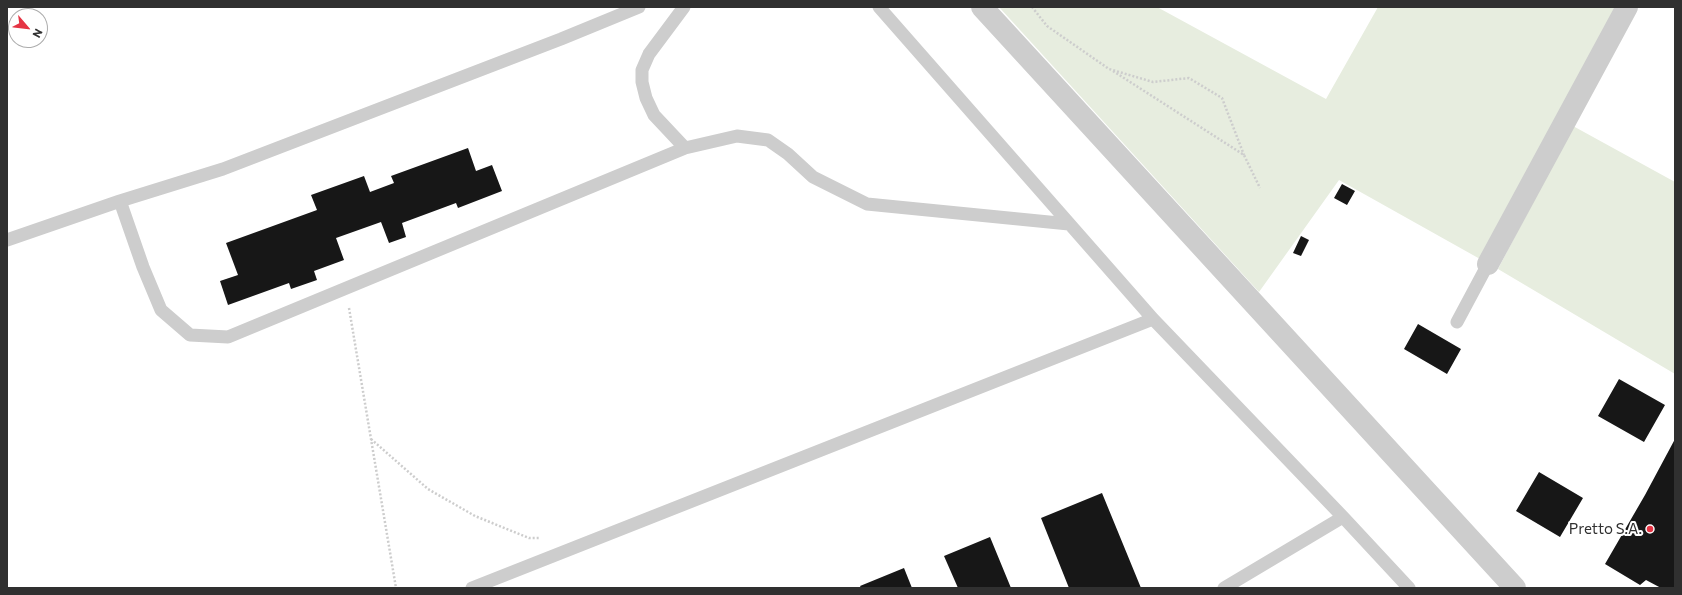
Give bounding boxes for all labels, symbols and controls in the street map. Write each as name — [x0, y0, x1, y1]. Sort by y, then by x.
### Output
north arrow — [8, 8, 48, 48]
text: N — [30, 27, 46, 40]
place label: Pretto S.A. — [1569, 520, 1642, 538]
marker: Pretto S.A. — [1645, 524, 1655, 534]

